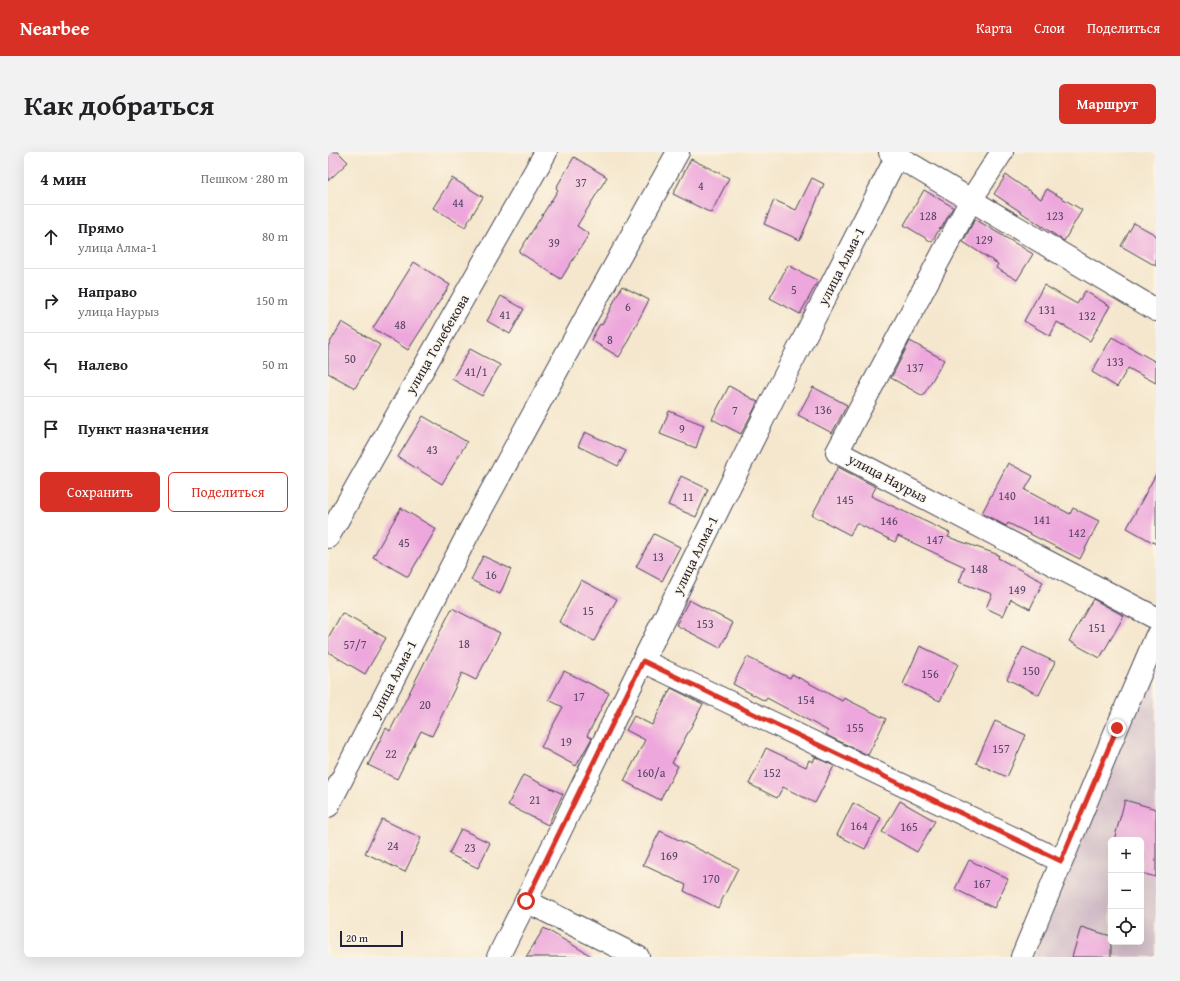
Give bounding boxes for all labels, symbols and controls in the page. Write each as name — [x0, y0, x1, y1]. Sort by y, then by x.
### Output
text: Nearbee — [20, 14, 90, 42]
text: Карта — [976, 18, 1012, 38]
text: Слои — [1034, 18, 1065, 38]
text: Поделиться — [1087, 18, 1160, 38]
text: Как добраться — [24, 84, 214, 125]
button: Маршрут — [1059, 84, 1156, 124]
text: 4 мин — [40, 166, 86, 191]
text: Пешком · 280 m — [201, 169, 288, 188]
house number: 37 — [575, 174, 587, 191]
house number: 4 — [698, 177, 704, 194]
house number: 44 — [452, 194, 464, 211]
house number: 128 — [919, 207, 937, 224]
house number: 123 — [1046, 207, 1064, 224]
text: Прямо — [78, 217, 124, 238]
street label: улица Алма-1 — [812, 223, 869, 309]
icon: ahead — [40, 226, 62, 248]
text: 80 m — [262, 227, 288, 246]
house number: 129 — [975, 231, 993, 248]
house number: 39 — [548, 234, 560, 251]
text: улица Алма-1 — [78, 238, 157, 257]
text: Направо — [78, 281, 137, 302]
house number: 5 — [791, 281, 797, 298]
icon: right — [40, 290, 62, 312]
street label: улица Толебекова — [400, 290, 474, 398]
text: 150 m — [256, 291, 288, 310]
house number: 6 — [625, 298, 631, 315]
house number: 131 — [1038, 301, 1056, 318]
text: улица Наурыз — [78, 302, 159, 321]
house number: 41 — [499, 306, 511, 323]
house number: 132 — [1078, 307, 1096, 324]
house number: 48 — [394, 316, 406, 333]
house number: 8 — [607, 331, 613, 348]
house number: 50 — [344, 350, 356, 367]
house number: 133 — [1106, 353, 1124, 370]
icon: left — [40, 354, 62, 376]
text: Налево — [78, 354, 128, 375]
text: 50 m — [262, 355, 288, 374]
house number: 137 — [906, 359, 924, 376]
house number: 41/1 — [465, 363, 488, 380]
house number: 136 — [814, 401, 832, 418]
house number: 7 — [732, 402, 738, 419]
icon: arrive — [40, 418, 62, 440]
text: Пункт назначения — [78, 418, 209, 439]
house number: 9 — [679, 420, 685, 437]
house number: 43 — [426, 441, 438, 458]
street label: улица Наурыз — [844, 448, 931, 507]
button: Сохранить — [40, 472, 160, 512]
button: Поделиться — [168, 472, 288, 512]
house number: 140 — [998, 487, 1016, 504]
house number: 11 — [682, 488, 694, 505]
house number: 145 — [836, 491, 854, 508]
house number: 141 — [1033, 511, 1051, 528]
street label: улица Алма-1 — [667, 512, 723, 599]
house number: 146 — [880, 512, 898, 529]
house number: 142 — [1068, 524, 1086, 541]
house number: 147 — [926, 531, 944, 548]
house number: 45 — [398, 534, 410, 551]
house number: 13 — [652, 548, 664, 565]
house number: 148 — [970, 560, 988, 577]
house number: 16 — [485, 566, 497, 583]
house number: 149 — [1008, 581, 1026, 598]
house number: 15 — [582, 602, 594, 619]
house number: 153 — [696, 615, 714, 632]
house number: 151 — [1088, 619, 1106, 636]
house number: 18 — [458, 635, 470, 652]
house number: 57/7 — [344, 636, 367, 653]
street label: улица Алма-1 — [364, 636, 421, 722]
house number: 150 — [1022, 662, 1040, 679]
house number: 156 — [921, 665, 939, 682]
house number: 17 — [573, 688, 585, 705]
house number: 154 — [797, 691, 815, 708]
house number: 20 — [419, 696, 431, 713]
house number: 155 — [846, 719, 864, 736]
route end — [1108, 719, 1126, 737]
house number: 19 — [560, 733, 572, 750]
house number: 157 — [992, 740, 1010, 757]
house number: 22 — [385, 745, 397, 762]
house number: 160/а — [637, 764, 666, 781]
house number: 152 — [763, 764, 781, 781]
house number: 21 — [529, 791, 541, 808]
house number: 164 — [850, 817, 868, 834]
house number: 165 — [900, 818, 918, 835]
house number: 24 — [387, 837, 399, 854]
map controls — [1108, 837, 1144, 945]
button: + — [1108, 837, 1144, 873]
house number: 23 — [464, 839, 476, 856]
house number: 169 — [660, 847, 678, 864]
house number: 170 — [702, 870, 720, 887]
button: − — [1108, 873, 1144, 909]
house number: 167 — [973, 875, 991, 892]
route start — [517, 892, 535, 910]
button: locate — [1108, 909, 1144, 945]
scale bar — [340, 929, 403, 948]
text: 20 m — [346, 930, 368, 946]

